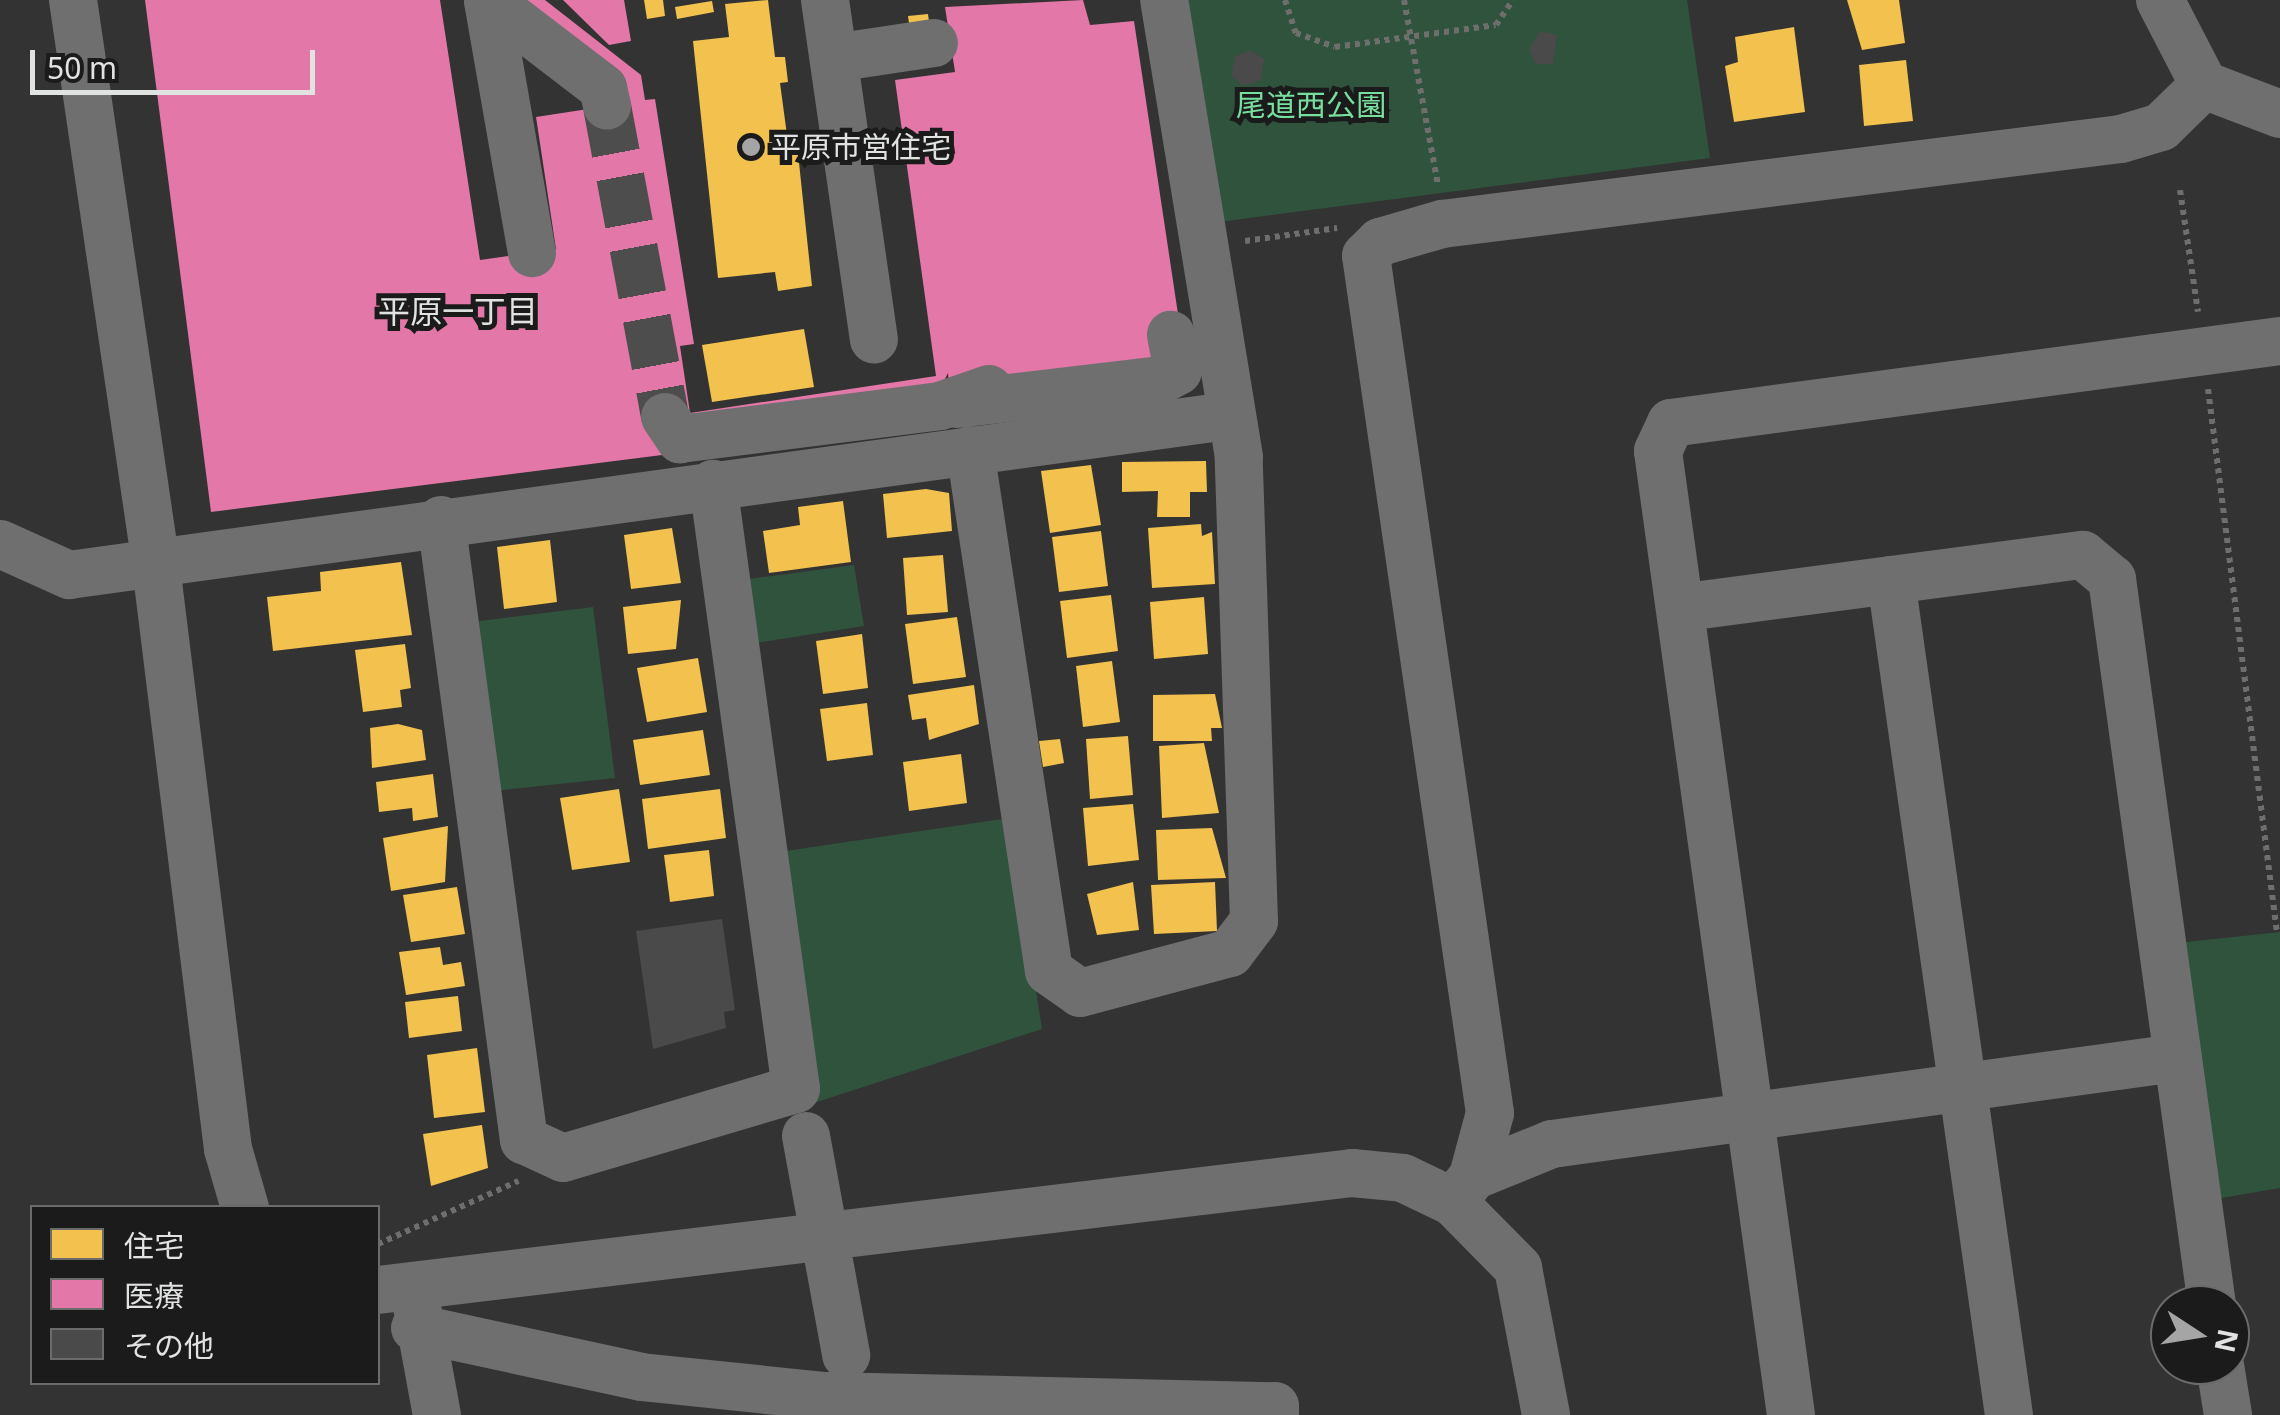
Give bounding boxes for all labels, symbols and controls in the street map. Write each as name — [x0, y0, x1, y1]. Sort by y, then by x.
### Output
scale bar — [35, 30, 320, 92]
text: 50 m — [47, 47, 117, 88]
park label: 尾道西公園 — [1236, 87, 1386, 123]
place label: 平原市営住宅 — [771, 129, 951, 165]
marker: 平原市営住宅 — [740, 136, 762, 158]
district label: 平原一丁目 — [378, 292, 538, 330]
legend — [30, 1205, 380, 1385]
text: 住宅 — [124, 1225, 184, 1266]
text: 医療 — [124, 1275, 184, 1316]
north arrow — [2150, 1285, 2250, 1385]
text: その他 — [124, 1325, 214, 1366]
text: N — [2206, 1326, 2248, 1356]

